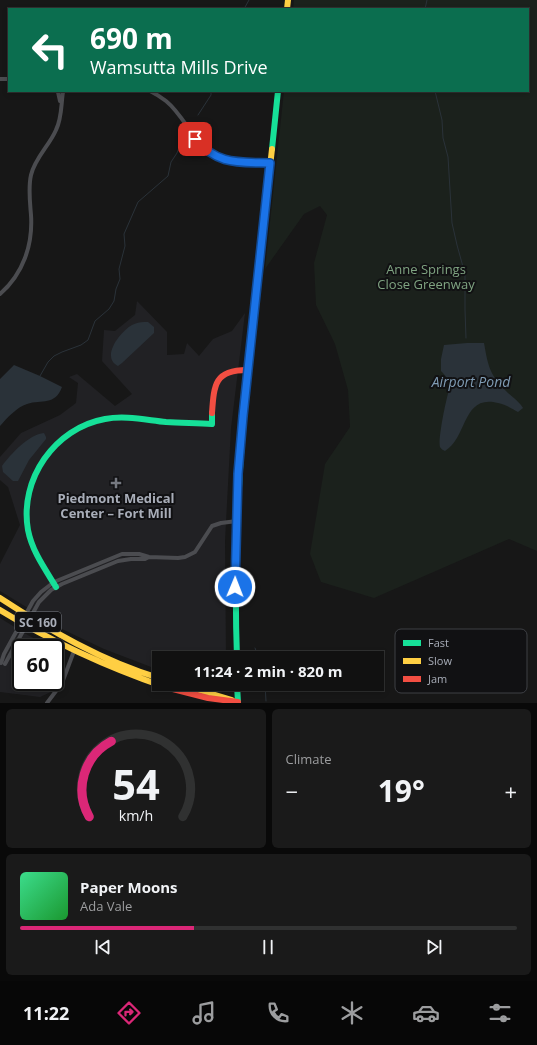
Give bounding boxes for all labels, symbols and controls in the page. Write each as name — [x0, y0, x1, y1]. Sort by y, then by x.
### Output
text: 690 m — [90, 19, 173, 57]
icon: left — [24, 24, 76, 76]
text: Wamsutta Mills Drive — [90, 55, 268, 79]
pin — [178, 122, 212, 156]
icon: arrive — [184, 128, 206, 150]
park label: Anne Springs Close Greenway — [377, 260, 475, 293]
water label: Airport Pond — [431, 372, 511, 391]
marker: Piedmont Medical Center – Fort Mill — [110, 477, 122, 489]
place label: Piedmont Medical Center – Fort Mill — [57, 489, 175, 522]
position arrow — [214, 566, 256, 608]
road number: SC 160 — [15, 612, 61, 632]
legend — [395, 629, 527, 693]
text: Fast — [428, 635, 449, 650]
speed limit sign: 60 — [12, 639, 64, 691]
text: Slow — [428, 653, 452, 668]
text: 11:24 · 2 min · 820 m — [194, 661, 342, 681]
text: Jam — [427, 671, 447, 686]
text: Climate — [286, 750, 331, 768]
text: 54 — [112, 755, 160, 811]
text: 19° — [378, 770, 425, 811]
text: − — [286, 776, 298, 806]
text: + — [504, 776, 517, 806]
text: km/h — [118, 805, 153, 824]
text: Paper Moons — [80, 877, 178, 897]
text: Ada Vale — [80, 897, 132, 915]
icon: previous — [92, 936, 114, 958]
icon: pause — [257, 936, 279, 958]
icon: next — [423, 936, 445, 958]
icon: directions — [115, 999, 143, 1027]
icon: music — [190, 999, 218, 1027]
icon: phone — [264, 999, 292, 1027]
icon: climate — [338, 999, 366, 1027]
icon: car — [412, 999, 440, 1027]
icon: filters — [486, 999, 514, 1027]
text: 11:22 — [23, 1001, 69, 1025]

